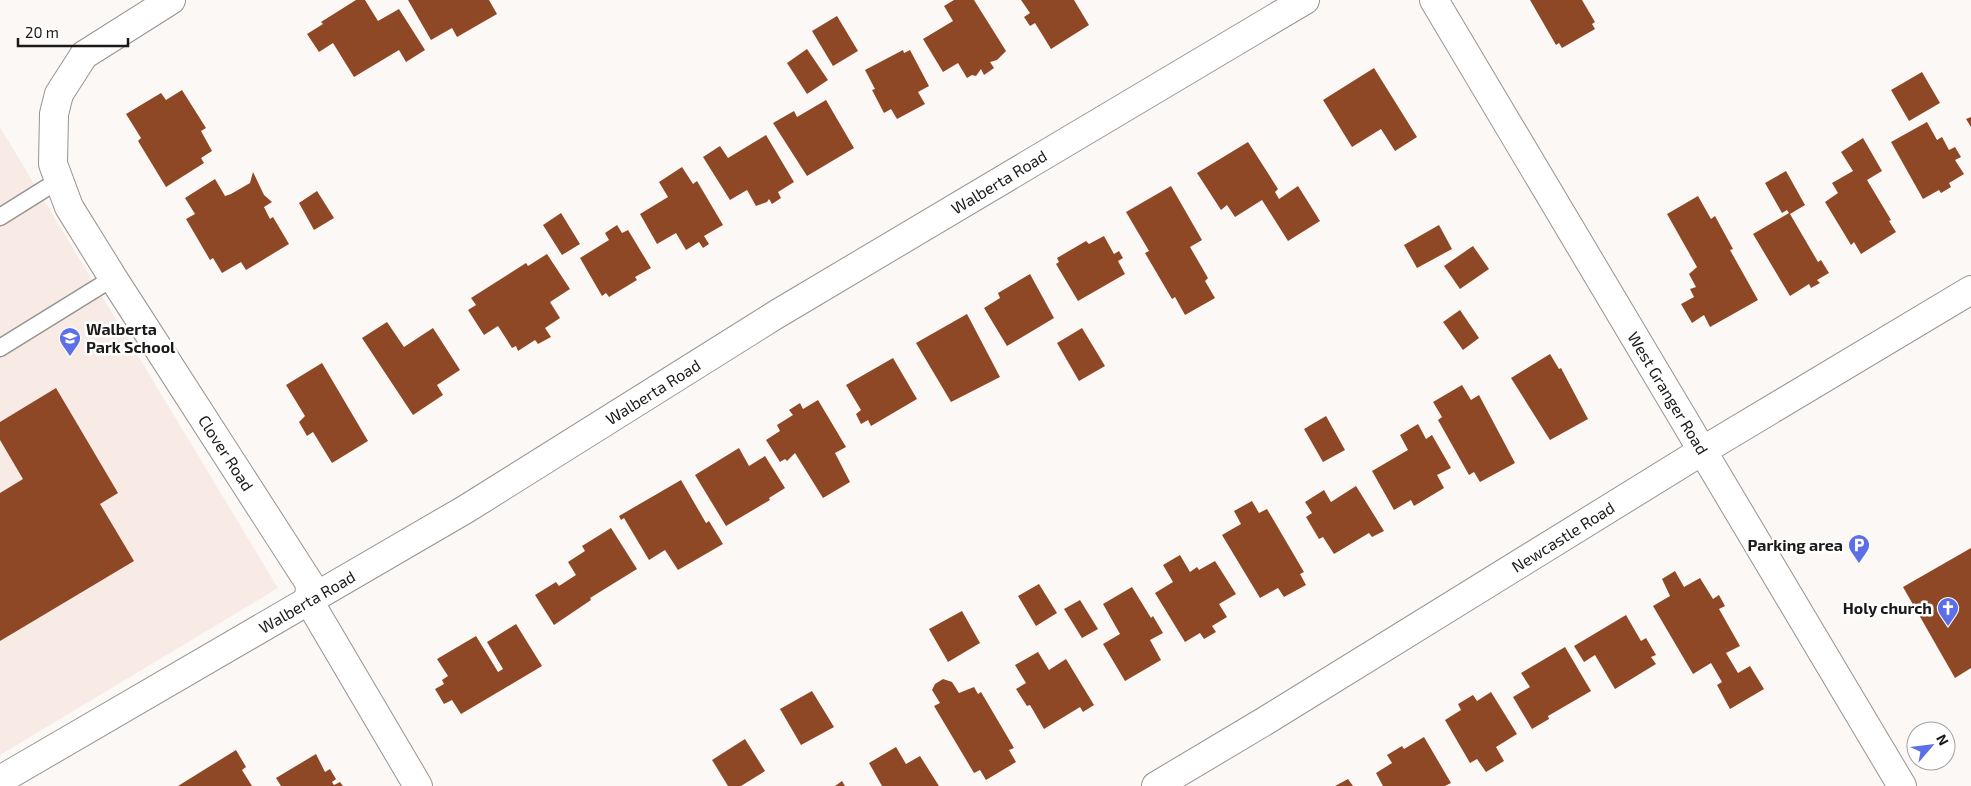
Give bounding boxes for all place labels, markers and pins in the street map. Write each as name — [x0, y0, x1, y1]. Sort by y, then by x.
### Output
place label: Walberta Park School — [86, 319, 176, 356]
school or university icon: Walberta Park School — [58, 326, 82, 357]
parking icon: Parking area — [1847, 533, 1871, 564]
place label: Parking area — [1748, 535, 1843, 554]
church icon: Holy church — [1936, 596, 1960, 627]
place label: Holy church — [1843, 598, 1932, 618]

